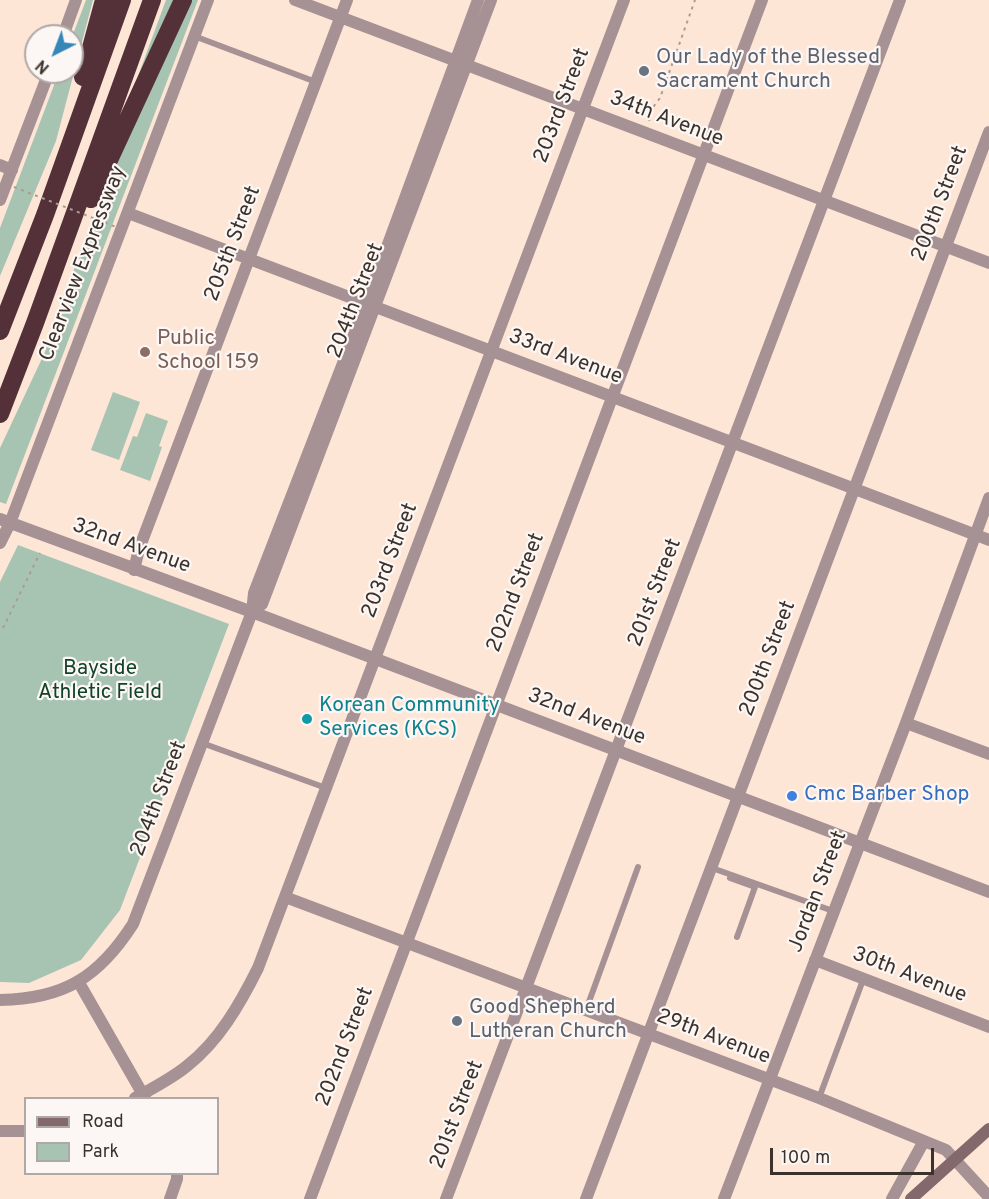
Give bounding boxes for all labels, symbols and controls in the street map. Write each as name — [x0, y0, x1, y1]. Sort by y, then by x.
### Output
north arrow — [24, 24, 84, 84]
street label: 203rd Street — [530, 45, 596, 167]
place label: Our Lady of the Blessed Sacrament Church — [656, 46, 880, 96]
text: N — [32, 55, 54, 77]
marker: Our Lady of the Blessed Sacrament Church — [637, 64, 651, 78]
street label: 34th Avenue — [605, 87, 727, 153]
street label: 200th Street — [907, 143, 975, 265]
street label: Clearview Expressway — [35, 163, 133, 365]
street label: 205th Street — [200, 183, 268, 305]
street label: 204th Street — [323, 240, 391, 362]
street label: 33rd Avenue — [505, 325, 625, 391]
place label: Public School 159 — [157, 327, 259, 377]
marker: Public School 159 — [138, 345, 152, 359]
street label: 203rd Street — [358, 500, 424, 622]
street label: 32nd Avenue — [68, 514, 194, 580]
street label: 202nd Street — [483, 530, 551, 656]
street label: 201st Street — [624, 535, 688, 651]
street label: 200th Street — [735, 598, 803, 720]
park label: Bayside Athletic Field — [38, 657, 162, 707]
street label: 32nd Avenue — [524, 684, 648, 752]
place label: Korean Community Services (KCS) — [319, 694, 500, 744]
marker: Korean Community Services (KCS) — [300, 712, 314, 726]
street label: 204th Street — [126, 738, 194, 860]
place label: Cmc Barber Shop — [804, 783, 969, 809]
marker: Cmc Barber Shop — [785, 789, 799, 803]
street label: Jordan Street — [784, 828, 854, 956]
street label: 30th Avenue — [848, 943, 970, 1009]
street label: 202nd Street — [312, 984, 380, 1110]
place label: Good Shepherd Lutheran Church — [469, 996, 627, 1046]
street label: 29th Avenue — [653, 1005, 773, 1071]
marker: Good Shepherd Lutheran Church — [450, 1014, 464, 1028]
street label: 201st Street — [426, 1057, 490, 1173]
legend — [24, 1097, 219, 1175]
text: Road — [82, 1111, 124, 1134]
scale bar — [773, 1136, 936, 1174]
text: Park — [82, 1141, 119, 1164]
text: 100 m — [781, 1147, 830, 1170]

